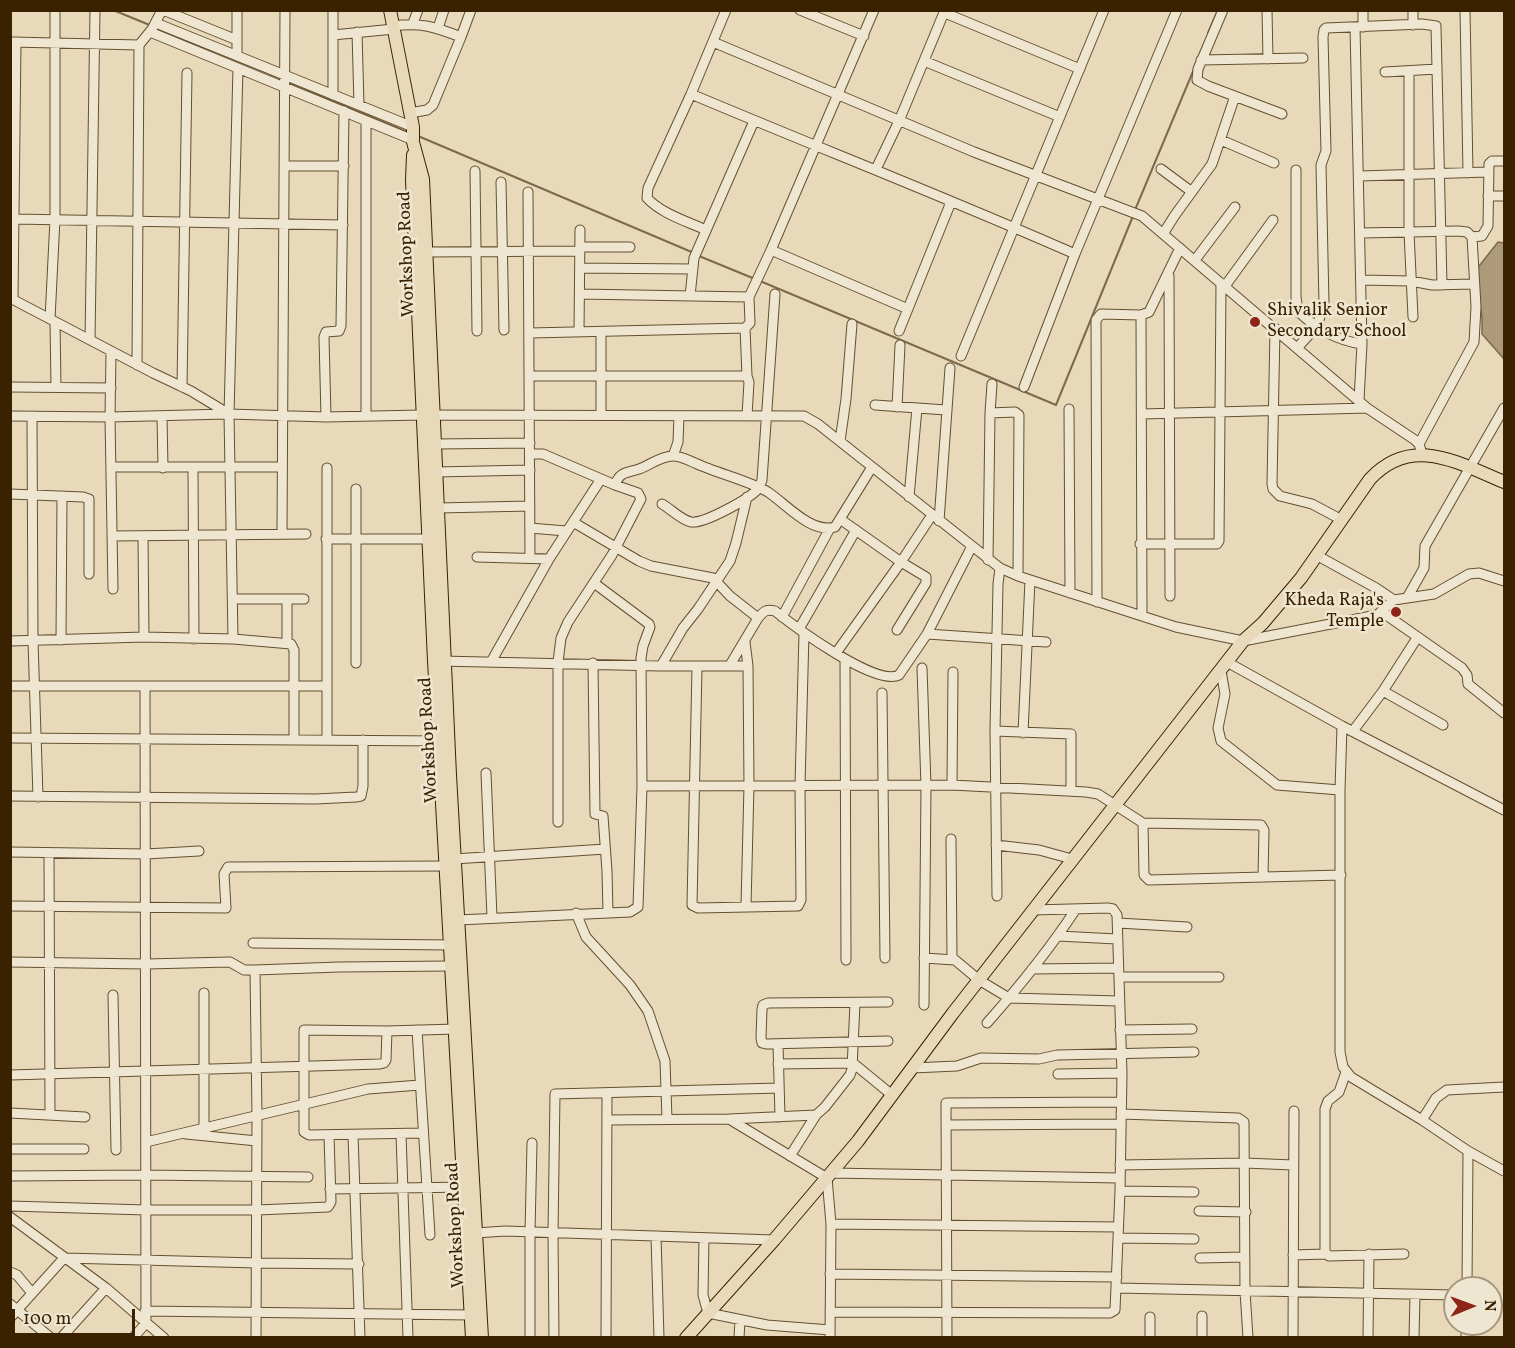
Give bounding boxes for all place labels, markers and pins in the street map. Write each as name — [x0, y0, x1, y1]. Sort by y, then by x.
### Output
place label: Shivalik Senior Secondary School — [1267, 301, 1406, 344]
marker: Shivalik Senior Secondary School — [1248, 315, 1262, 329]
place label: Kheda Raja's Temple — [1284, 591, 1384, 634]
marker: Kheda Raja's Temple — [1389, 605, 1403, 619]

